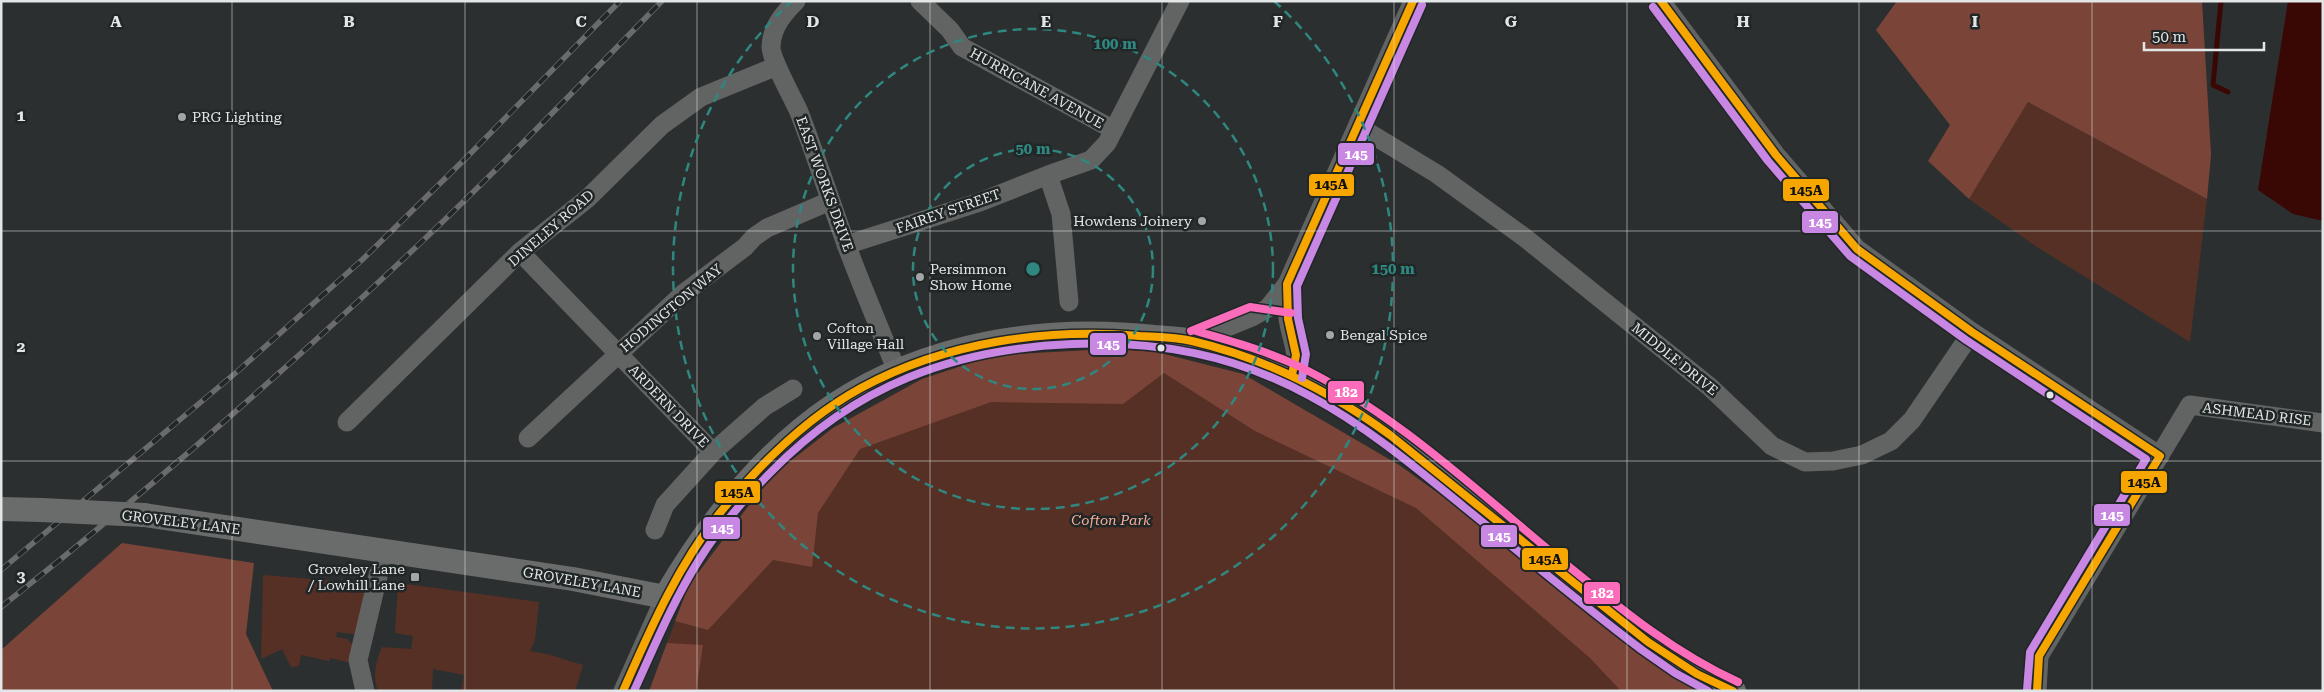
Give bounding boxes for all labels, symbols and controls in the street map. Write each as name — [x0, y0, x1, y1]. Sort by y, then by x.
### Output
text: A — [110, 12, 122, 31]
text: B — [343, 12, 355, 31]
text: C — [575, 12, 587, 31]
text: D — [807, 12, 820, 31]
text: E — [1041, 12, 1051, 31]
text: F — [1273, 12, 1283, 31]
text: G — [1505, 12, 1518, 31]
text: H — [1736, 12, 1750, 31]
text: I — [1972, 12, 1978, 31]
scale bar — [2144, 20, 2264, 52]
text: 50 m — [2152, 28, 2187, 46]
text: 100 m — [1093, 35, 1137, 53]
street label: HURRICANE AVENUE — [967, 45, 1107, 131]
text: 1 — [17, 106, 26, 125]
place label: PRG Lighting — [192, 109, 282, 125]
marker: PRG Lighting — [176, 111, 188, 123]
street label: EAST WORKS DRIVE — [793, 114, 857, 254]
text: 50 m — [1015, 140, 1051, 158]
line badge: 145 — [1337, 142, 1375, 166]
text: 145 — [1344, 146, 1368, 162]
line badge: 145A — [1308, 173, 1355, 197]
text: 145A — [1314, 176, 1348, 192]
line badge: 145A — [1782, 178, 1830, 202]
text: 145A — [1789, 182, 1823, 198]
street label: DINELEY ROAD — [505, 186, 597, 269]
street label: FAIREY STREET — [894, 186, 1002, 236]
line badge: 145 — [1801, 210, 1839, 234]
place label: Howdens Joinery — [1073, 213, 1193, 229]
text: 145 — [1808, 214, 1832, 230]
marker: Howdens Joinery — [1196, 215, 1208, 227]
street label: HODINGTON WAY — [617, 260, 726, 355]
centre of rings — [1024, 260, 1042, 278]
text: 150 m — [1371, 260, 1415, 278]
place label: Persimmon Show Home — [930, 261, 1012, 293]
marker: Persimmon Show Home — [914, 271, 926, 283]
street label: MIDDLE DRIVE — [1629, 319, 1721, 399]
place label: Cofton Village Hall — [827, 320, 905, 352]
place label: Bengal Spice — [1340, 327, 1428, 343]
marker: Bengal Spice — [1324, 329, 1336, 341]
marker: Cofton Village Hall — [811, 330, 823, 342]
line badge: 145 — [1089, 332, 1127, 356]
text: 145 — [1096, 336, 1120, 352]
text: 2 — [17, 337, 26, 356]
unlabelled marker — [1156, 343, 1166, 353]
street label: ARDERN DRIVE — [626, 361, 712, 451]
line badge: 182 — [1327, 380, 1365, 404]
text: 182 — [1334, 384, 1358, 400]
unlabelled marker — [2045, 390, 2055, 400]
street label: ASHMEAD RISE — [2202, 399, 2312, 429]
line badge: 145A — [2120, 470, 2168, 494]
text: 145A — [2127, 474, 2161, 490]
line badge: 145A — [714, 480, 761, 504]
text: 145A — [720, 484, 754, 500]
line badge: 145 — [2093, 503, 2131, 527]
street label: GROVELEY LANE — [121, 507, 241, 537]
text: 145 — [2100, 507, 2124, 523]
park label: Cofton Park — [1071, 512, 1151, 528]
line badge: 145 — [702, 516, 741, 540]
text: 145 — [710, 520, 734, 536]
line badge: 145 — [1480, 524, 1518, 548]
text: 145 — [1487, 528, 1511, 544]
line badge: 145A — [1521, 547, 1569, 571]
text: 145A — [1528, 551, 1562, 567]
place label: Groveley Lane / Lowhill Lane — [307, 561, 405, 593]
street label: GROVELEY LANE — [522, 564, 642, 600]
text: 3 — [17, 567, 26, 586]
marker: Groveley Lane / Lowhill Lane — [409, 571, 421, 583]
line badge: 182 — [1583, 581, 1621, 605]
text: 182 — [1590, 585, 1614, 601]

